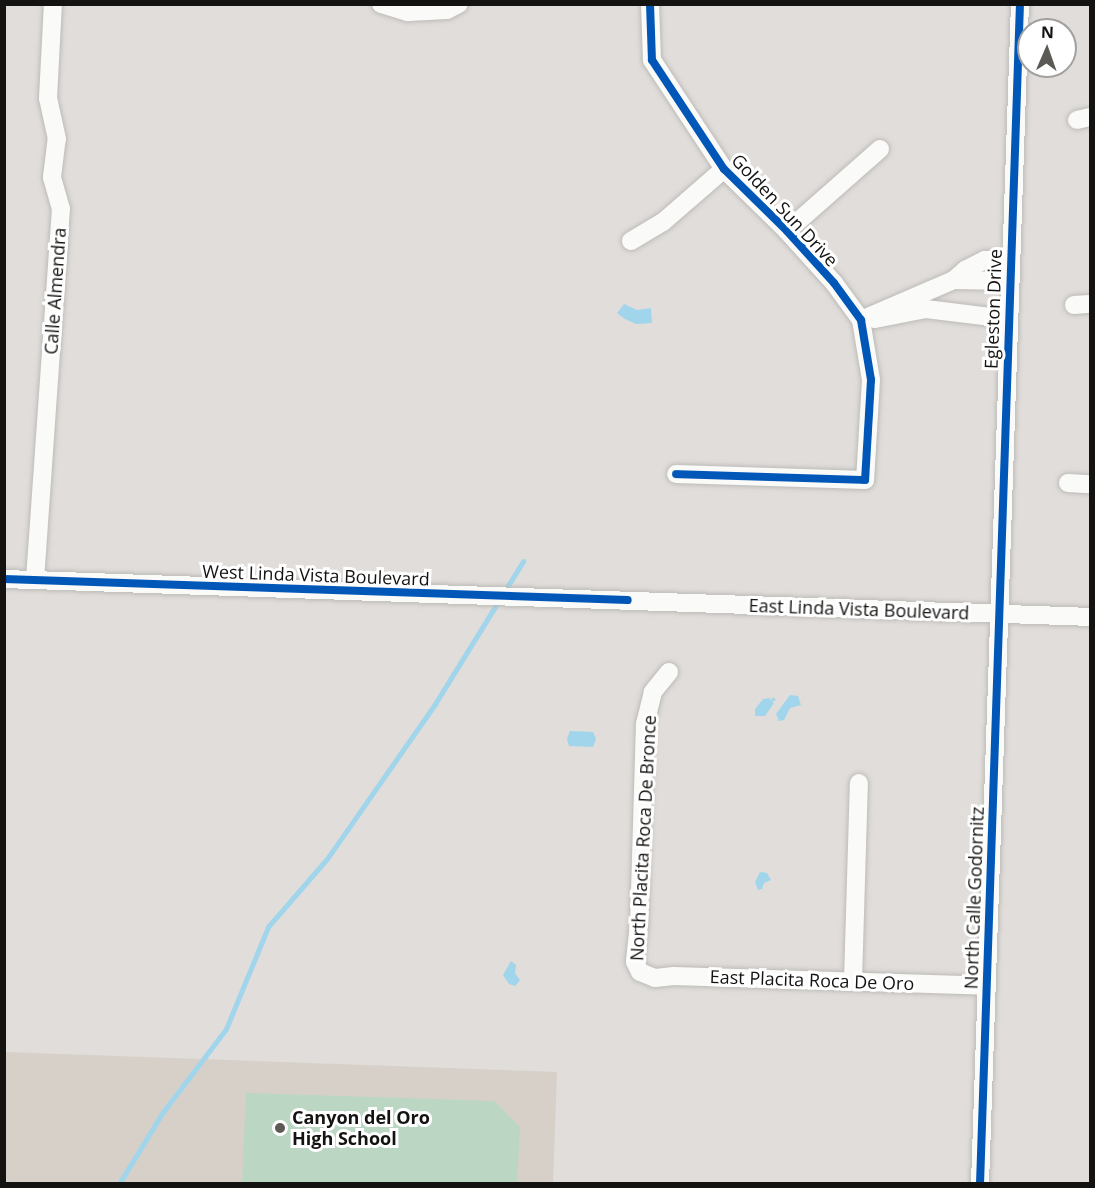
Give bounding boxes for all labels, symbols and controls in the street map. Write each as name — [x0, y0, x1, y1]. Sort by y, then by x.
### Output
north arrow — [1017, 18, 1077, 78]
text: N — [1041, 21, 1054, 43]
street label: Golden Sun Drive — [727, 149, 843, 271]
street label: Calle Almendra — [40, 227, 70, 355]
street label: Egleston Drive — [980, 249, 1006, 369]
street label: West Linda Vista Boulevard — [202, 560, 430, 590]
street label: East Linda Vista Boulevard — [748, 594, 970, 624]
street label: North Placita Roca De Bronce — [626, 715, 660, 961]
street label: North Calle Godornitz — [960, 806, 988, 990]
street label: East Placita Roca De Oro — [709, 966, 915, 994]
place label: Canyon del Oro High School — [292, 1107, 430, 1150]
marker: Canyon del Oro High School — [273, 1121, 287, 1135]

